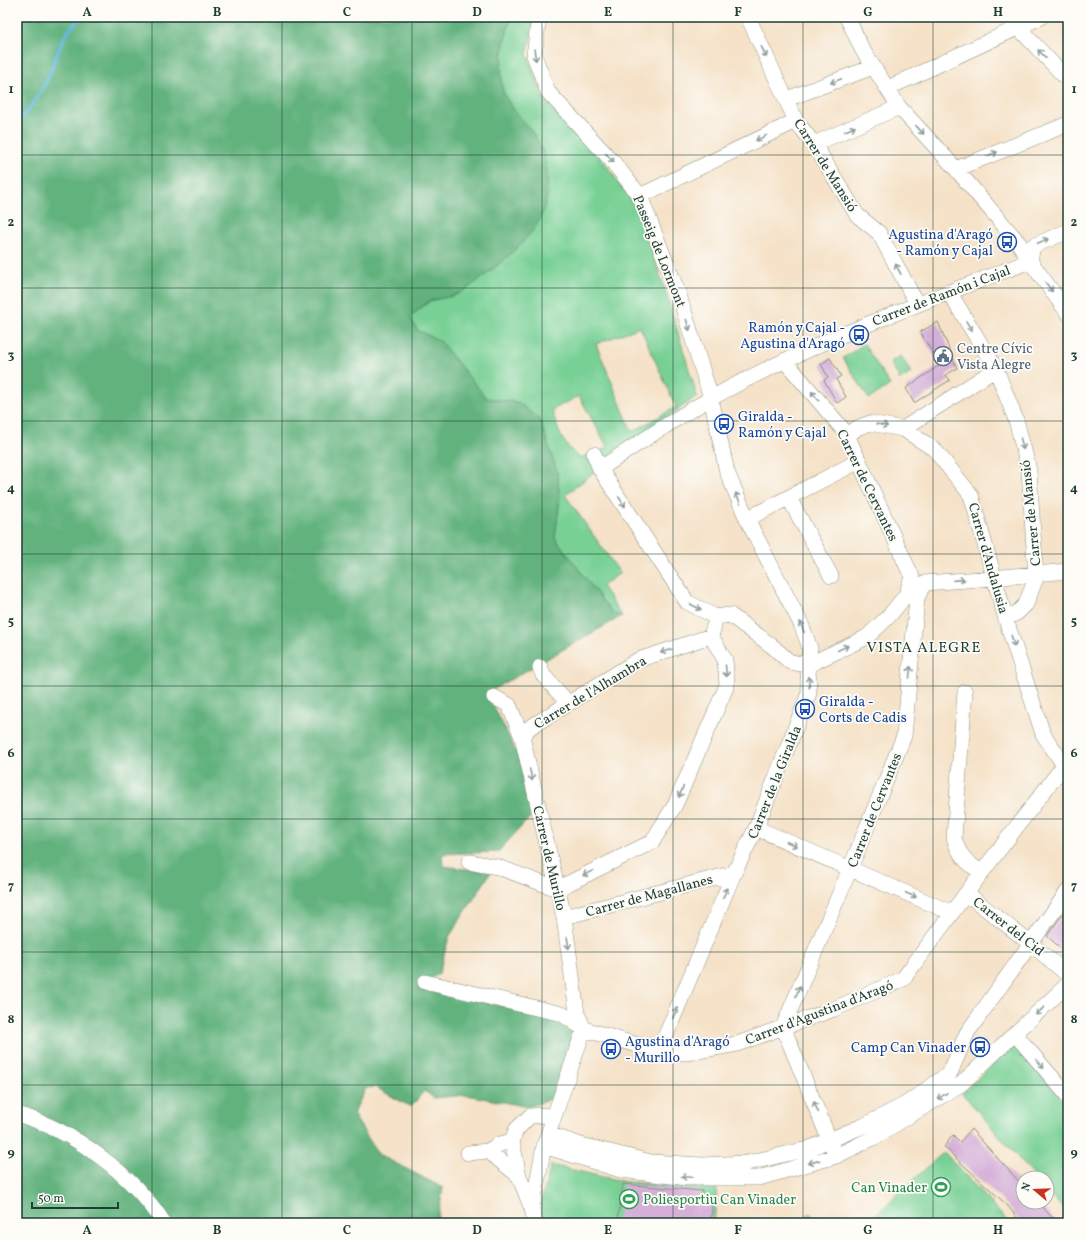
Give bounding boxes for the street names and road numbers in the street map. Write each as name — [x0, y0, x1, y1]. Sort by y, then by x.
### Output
street label: Carrer de Mansió — [788, 116, 861, 216]
street label: Passeig de Lormont — [627, 193, 690, 311]
street label: Carrer de Ramón i Cajal — [870, 261, 1013, 331]
street label: Carrer de Cervantes — [831, 427, 902, 545]
street label: Carrer de Mansió — [1016, 459, 1047, 567]
street label: Carrer d'Andalusia — [963, 501, 1013, 616]
street label: Carrer de l'Alhambra — [531, 652, 651, 734]
street label: Carrer de la Giralda — [744, 723, 807, 842]
street label: Carrer de Cervantes — [844, 750, 907, 871]
street label: Carrer de Murillo — [527, 804, 570, 913]
street label: Carrer de Magallanes — [584, 870, 715, 923]
street label: Carrer del Cid — [968, 893, 1048, 961]
street label: Carrer d'Agustina d'Aragó — [743, 976, 896, 1050]

